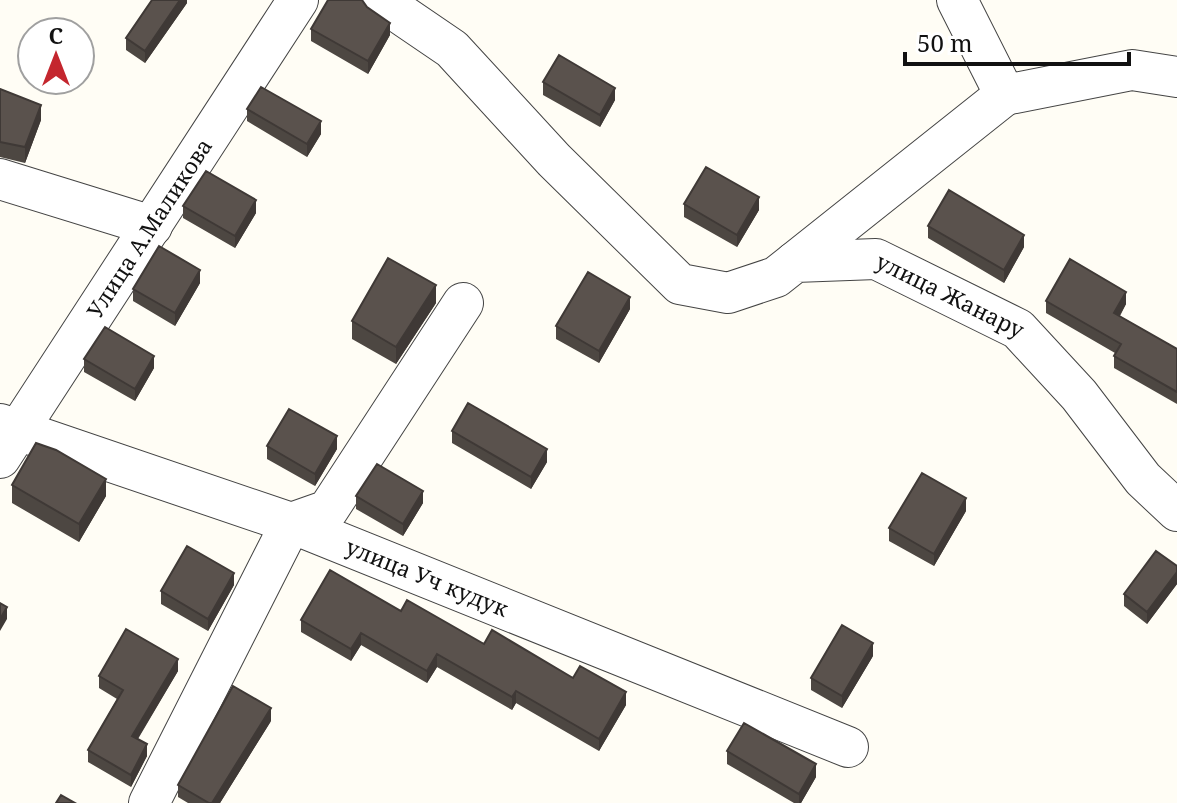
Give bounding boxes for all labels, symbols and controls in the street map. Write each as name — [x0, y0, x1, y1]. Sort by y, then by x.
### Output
north arrow — [16, 16, 96, 96]
scale bar — [905, 16, 1129, 66]
text: С — [49, 20, 63, 50]
text: 50 m — [917, 26, 973, 59]
street label: Улица А.Маликова — [79, 132, 218, 324]
street label: улица Жанару — [871, 245, 1030, 344]
street label: улица Уч кудук — [342, 531, 514, 623]

